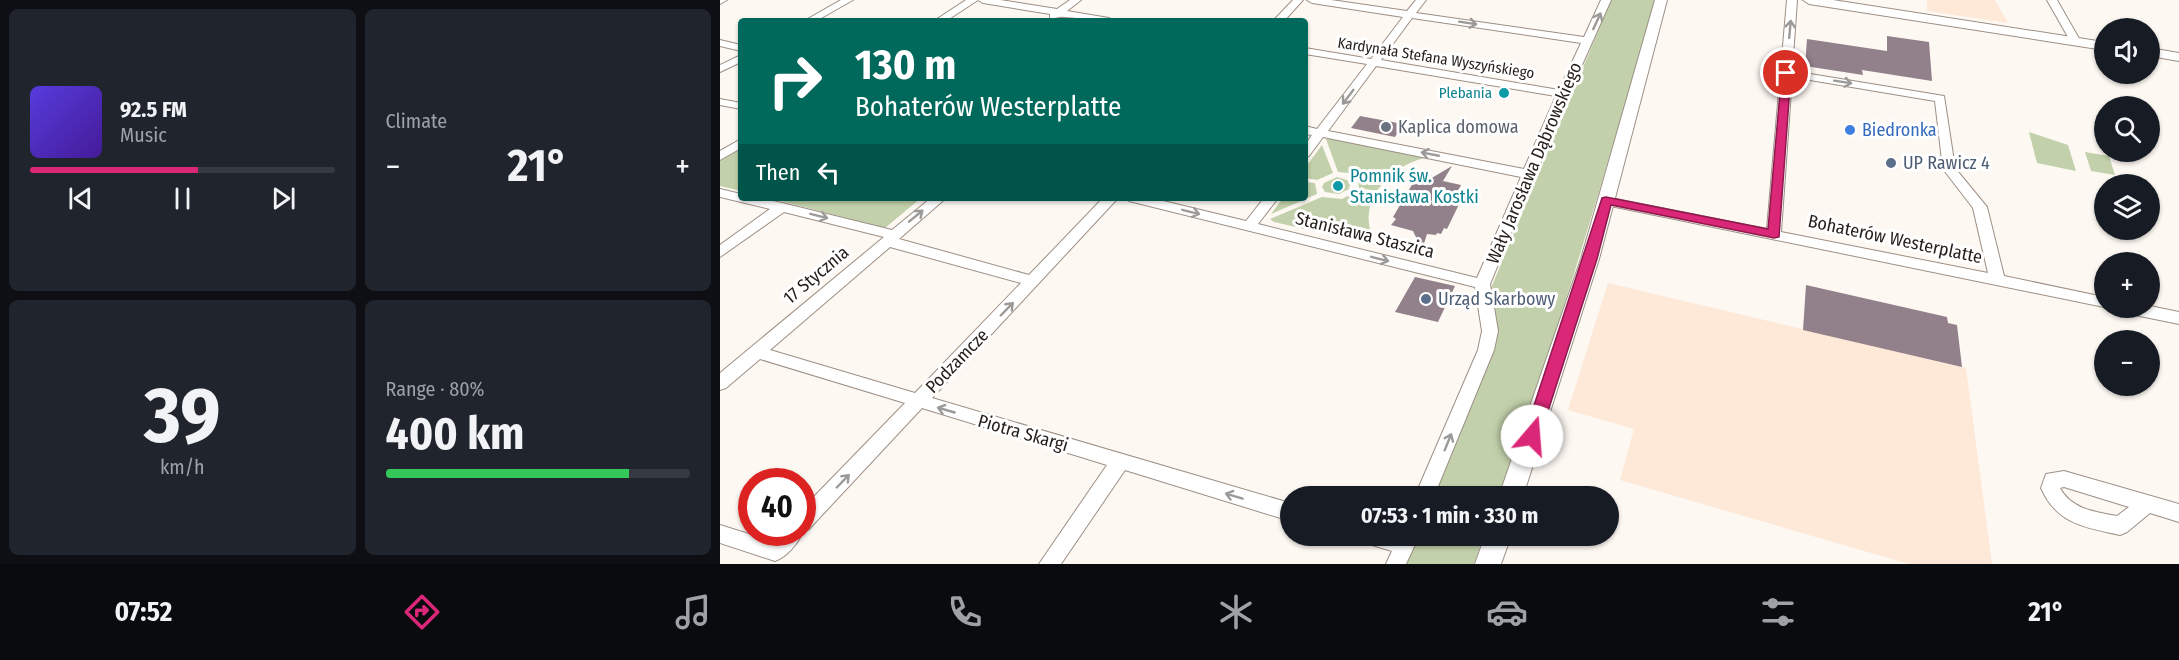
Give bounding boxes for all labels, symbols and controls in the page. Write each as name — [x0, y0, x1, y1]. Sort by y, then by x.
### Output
one-way arrow — [1591, 12, 1603, 30]
one-way arrow — [1458, 18, 1478, 29]
map controls — [2094, 18, 2160, 396]
button: sound — [2094, 18, 2160, 84]
one-way arrow — [1785, 20, 1796, 40]
street label: Kardynała Stefana Wyszyńskiego — [1336, 34, 1536, 82]
text: 130 m — [855, 40, 956, 90]
icon: right — [756, 42, 834, 120]
pin — [1760, 47, 1811, 98]
icon: arrive — [1769, 56, 1802, 89]
street label: Wały Jarosława Dąbrowskiego — [1482, 59, 1586, 267]
one-way arrow — [1833, 77, 1853, 88]
place label: Plebania — [1439, 84, 1492, 102]
marker: Plebania — [1497, 86, 1511, 100]
one-way arrow — [1342, 89, 1355, 105]
text: Bohaterów Westerplatte — [855, 91, 1121, 123]
text: 92.5 FM — [120, 96, 187, 123]
button: search — [2094, 96, 2160, 162]
text: Climate — [386, 109, 447, 133]
place label: Kaplica domowa — [1398, 116, 1519, 138]
place label: Biedronka — [1862, 119, 1937, 141]
marker: Kaplica domowa — [1379, 120, 1393, 134]
text: Music — [120, 123, 167, 147]
marker: Biedronka — [1843, 123, 1857, 137]
text: 21° — [508, 139, 568, 193]
text: − — [386, 147, 400, 187]
text: + — [675, 147, 690, 187]
one-way arrow — [1420, 148, 1439, 160]
place label: UP Rawicz 4 — [1903, 152, 1990, 174]
icon: left — [812, 156, 845, 189]
marker: UP Rawicz 4 — [1884, 156, 1898, 170]
text: Then — [756, 159, 800, 186]
place label: Pomnik św. Stanisława Kostki — [1350, 165, 1479, 208]
button: layers — [2094, 174, 2160, 240]
marker: Pomnik św. Stanisława Kostki — [1331, 179, 1345, 193]
icon: previous — [64, 182, 97, 215]
icon: pause — [166, 182, 199, 215]
icon: next — [267, 182, 300, 215]
one-way arrow — [1181, 207, 1200, 219]
street label: Stanisława Staszica — [1293, 207, 1437, 263]
one-way arrow — [908, 210, 924, 223]
street label: Bohaterów Westerplatte — [1806, 210, 1984, 268]
one-way arrow — [809, 211, 828, 223]
street label: 17 Stycznia — [779, 241, 853, 309]
button: + — [2094, 252, 2160, 318]
one-way arrow — [1370, 253, 1389, 265]
place label: Urząd Skarbowy — [1438, 288, 1555, 310]
marker: Urząd Skarbowy — [1419, 292, 1433, 306]
one-way arrow — [999, 302, 1014, 317]
street label: Podzamcze — [921, 324, 993, 398]
button: − — [2094, 330, 2160, 396]
text: 39 — [144, 369, 221, 463]
text: Range · 80% — [386, 377, 485, 401]
one-way arrow — [937, 404, 956, 415]
position arrow — [1500, 404, 1564, 468]
text: 400 km — [386, 407, 524, 461]
street label: Piotra Skargi — [975, 410, 1071, 456]
one-way arrow — [1443, 434, 1454, 452]
text: km/h — [160, 455, 205, 479]
speed limit sign: 40 — [738, 468, 816, 546]
one-way arrow — [836, 473, 850, 488]
one-way arrow — [1225, 490, 1244, 501]
text: 07:53 · 1 min · 330 m — [1361, 502, 1538, 529]
icon: directions — [401, 591, 443, 633]
icon: music — [672, 591, 714, 633]
icon: phone — [944, 591, 986, 633]
icon: climate — [1215, 591, 1257, 633]
icon: car — [1486, 591, 1528, 633]
icon: filters — [1757, 591, 1799, 633]
text: 07:52 — [115, 596, 172, 628]
text: 21° — [2028, 596, 2064, 628]

